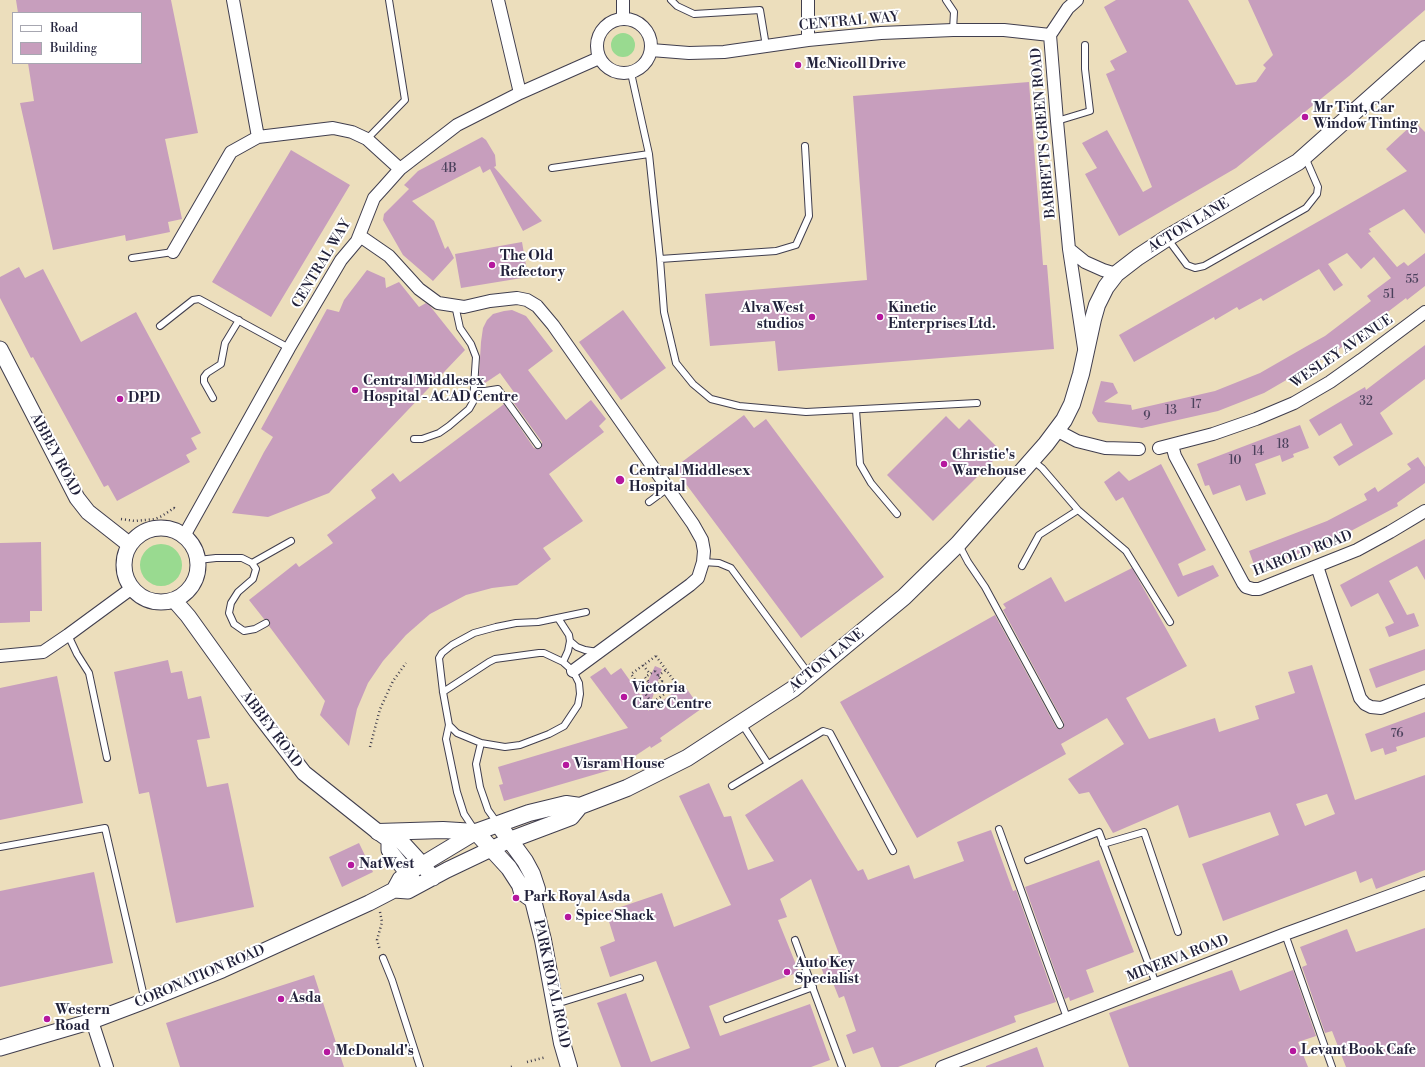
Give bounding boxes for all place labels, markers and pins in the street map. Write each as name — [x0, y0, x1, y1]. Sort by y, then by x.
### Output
place label: McNicoll Drive — [806, 57, 906, 73]
marker: McNicoll Drive — [793, 60, 803, 70]
place label: Mr Tint, Car Window Tinting — [1313, 101, 1418, 134]
marker: Mr Tint, Car Window Tinting — [1300, 112, 1310, 122]
place label: The Old Refectory — [500, 249, 565, 282]
marker: The Old Refectory — [487, 260, 497, 270]
place label: Alva West studios — [741, 301, 804, 334]
place label: Kinetic Enterprises Ltd. — [888, 301, 996, 334]
marker: Alva West studios — [807, 312, 817, 322]
marker: Kinetic Enterprises Ltd. — [875, 312, 885, 322]
place label: Central Middlesex Hospital - ACAD Centre — [363, 374, 518, 406]
marker: Central Middlesex Hospital - ACAD Centre — [350, 385, 360, 395]
place label: DPD — [128, 391, 160, 407]
marker: DPD — [115, 394, 125, 404]
place label: Christie's Warehouse — [952, 448, 1026, 480]
marker: Christie's Warehouse — [939, 459, 949, 469]
place label: Central Middlesex Hospital — [629, 464, 750, 496]
marker: Central Middlesex Hospital — [614, 474, 626, 486]
place label: Victoria Care Centre — [632, 681, 712, 714]
marker: Victoria Care Centre — [619, 692, 629, 702]
place label: Visram House — [574, 757, 665, 773]
marker: Visram House — [561, 760, 571, 770]
place label: NatWest — [359, 857, 414, 873]
marker: NatWest — [346, 860, 356, 870]
place label: Park Royal Asda — [524, 890, 630, 906]
marker: Park Royal Asda — [511, 893, 521, 903]
place label: Spice Shack — [576, 909, 654, 925]
marker: Spice Shack — [563, 912, 573, 922]
place label: Auto Key Specialist — [795, 956, 859, 988]
marker: Auto Key Specialist — [782, 967, 792, 977]
place label: Asda — [289, 991, 321, 1007]
marker: Asda — [276, 994, 286, 1004]
place label: Western Road — [55, 1003, 110, 1036]
marker: Western Road — [42, 1014, 52, 1024]
place label: Levant Book Cafe — [1301, 1043, 1416, 1059]
place label: McDonald's — [335, 1044, 414, 1060]
marker: Levant Book Cafe — [1288, 1046, 1298, 1056]
marker: McDonald's — [322, 1047, 332, 1057]

